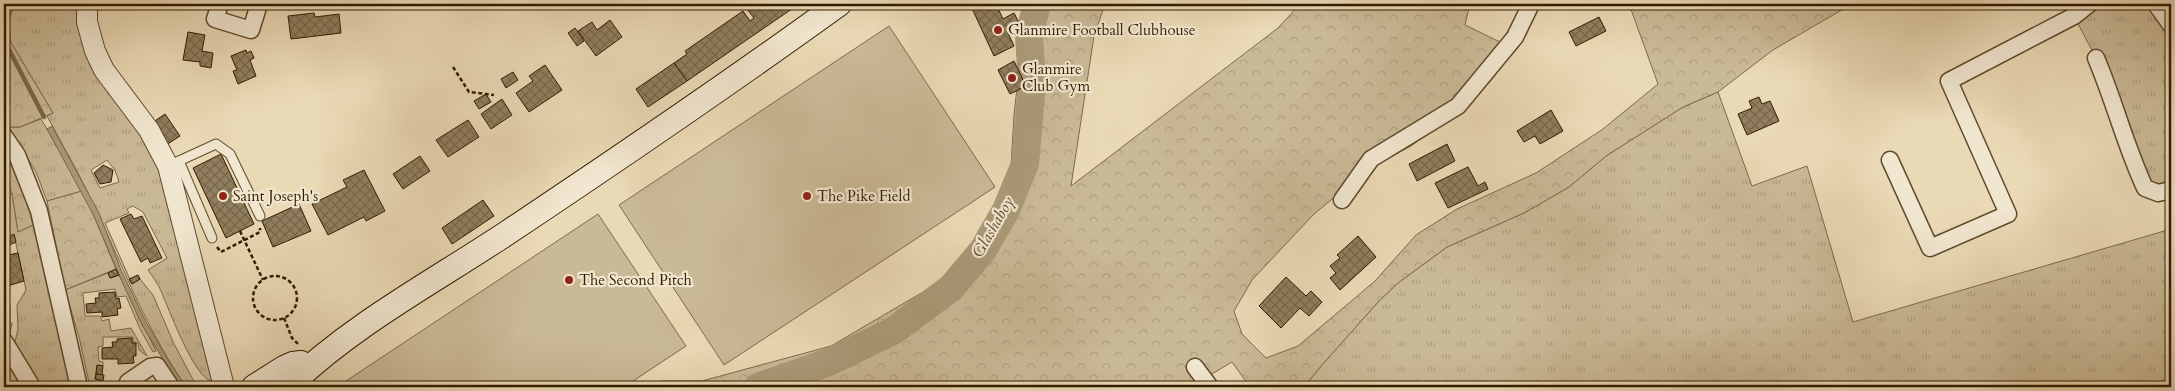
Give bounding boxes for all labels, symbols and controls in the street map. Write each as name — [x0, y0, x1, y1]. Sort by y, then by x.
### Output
place label: Glanmire Football Clubhouse — [1008, 20, 1196, 40]
marker: Glanmire Football Clubhouse — [992, 24, 1004, 36]
place label: Glanmire Club Gym — [1022, 59, 1090, 96]
marker: Glanmire Club Gym — [1006, 72, 1018, 84]
place label: Saint Joseph's — [233, 186, 318, 206]
place label: The Pike Field — [817, 186, 910, 206]
marker: Saint Joseph's — [217, 190, 229, 202]
marker: The Pike Field — [801, 190, 813, 202]
water label: Glashaboy — [967, 192, 1019, 261]
place label: The Second Pitch — [579, 270, 693, 290]
marker: The Second Pitch — [563, 274, 575, 286]

